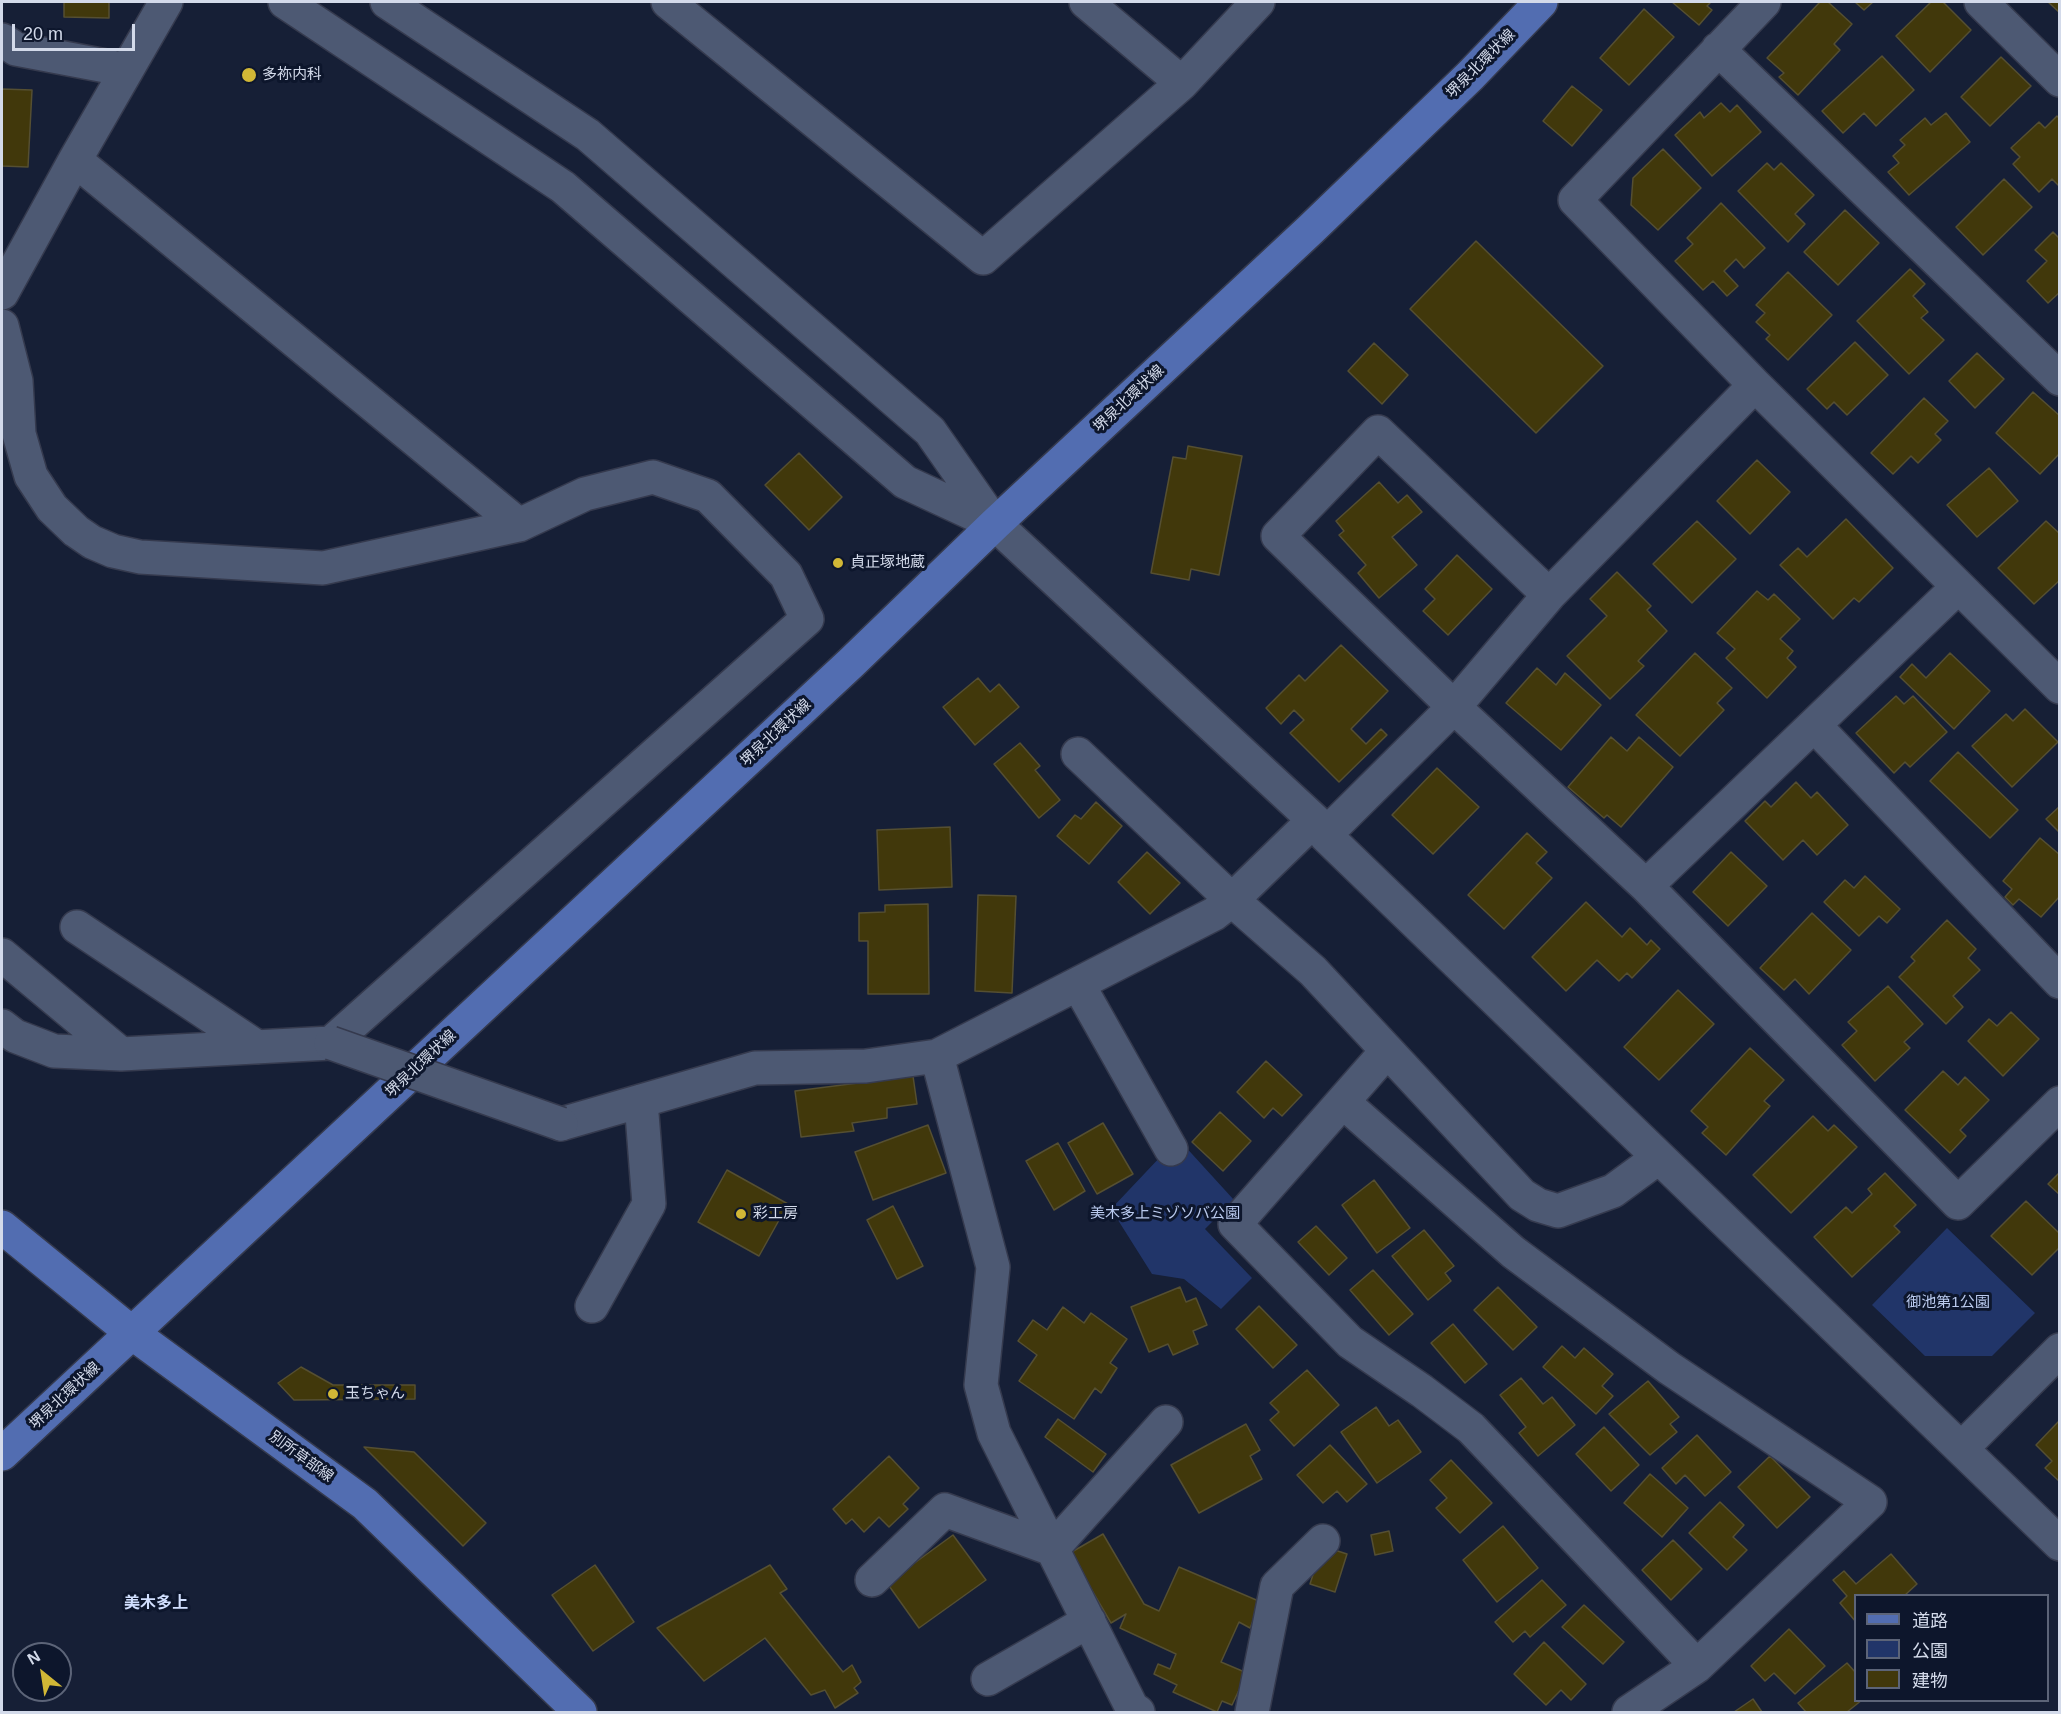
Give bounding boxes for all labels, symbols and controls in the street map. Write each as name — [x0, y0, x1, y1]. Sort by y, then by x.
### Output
scale bar — [15, 12, 138, 50]
text: 20 m — [23, 24, 63, 44]
street label: 堺泉北環状線 — [1443, 26, 1519, 102]
marker: 多祢内科 — [240, 66, 258, 84]
place label: 多祢内科 — [262, 66, 322, 84]
street label: 堺泉北環状線 — [1090, 362, 1168, 436]
place label: 貞正塚地蔵 — [850, 554, 925, 572]
marker: 貞正塚地蔵 — [831, 556, 845, 570]
street label: 堺泉北環状線 — [737, 696, 815, 770]
street label: 堺泉北環状線 — [382, 1027, 460, 1101]
place label: 彩工房 — [753, 1205, 798, 1223]
park label: 美木多上ミゾソバ公園 — [1090, 1205, 1240, 1223]
marker: 彩工房 — [734, 1207, 748, 1221]
park label: 御池第1公園 — [1906, 1294, 1990, 1312]
street label: 堺泉北環状線 — [26, 1359, 104, 1433]
place label: 玉ちゃん — [345, 1385, 405, 1403]
marker: 玉ちゃん — [326, 1387, 340, 1401]
street label: 別所草部線 — [265, 1428, 337, 1486]
district label: 美木多上 — [124, 1594, 188, 1614]
legend — [1854, 1594, 2049, 1702]
text: 道路 — [1912, 1611, 1948, 1631]
text: 公園 — [1912, 1641, 1948, 1661]
north arrow — [12, 1642, 72, 1702]
text: N — [24, 1647, 43, 1668]
text: 建物 — [1912, 1671, 1948, 1691]

